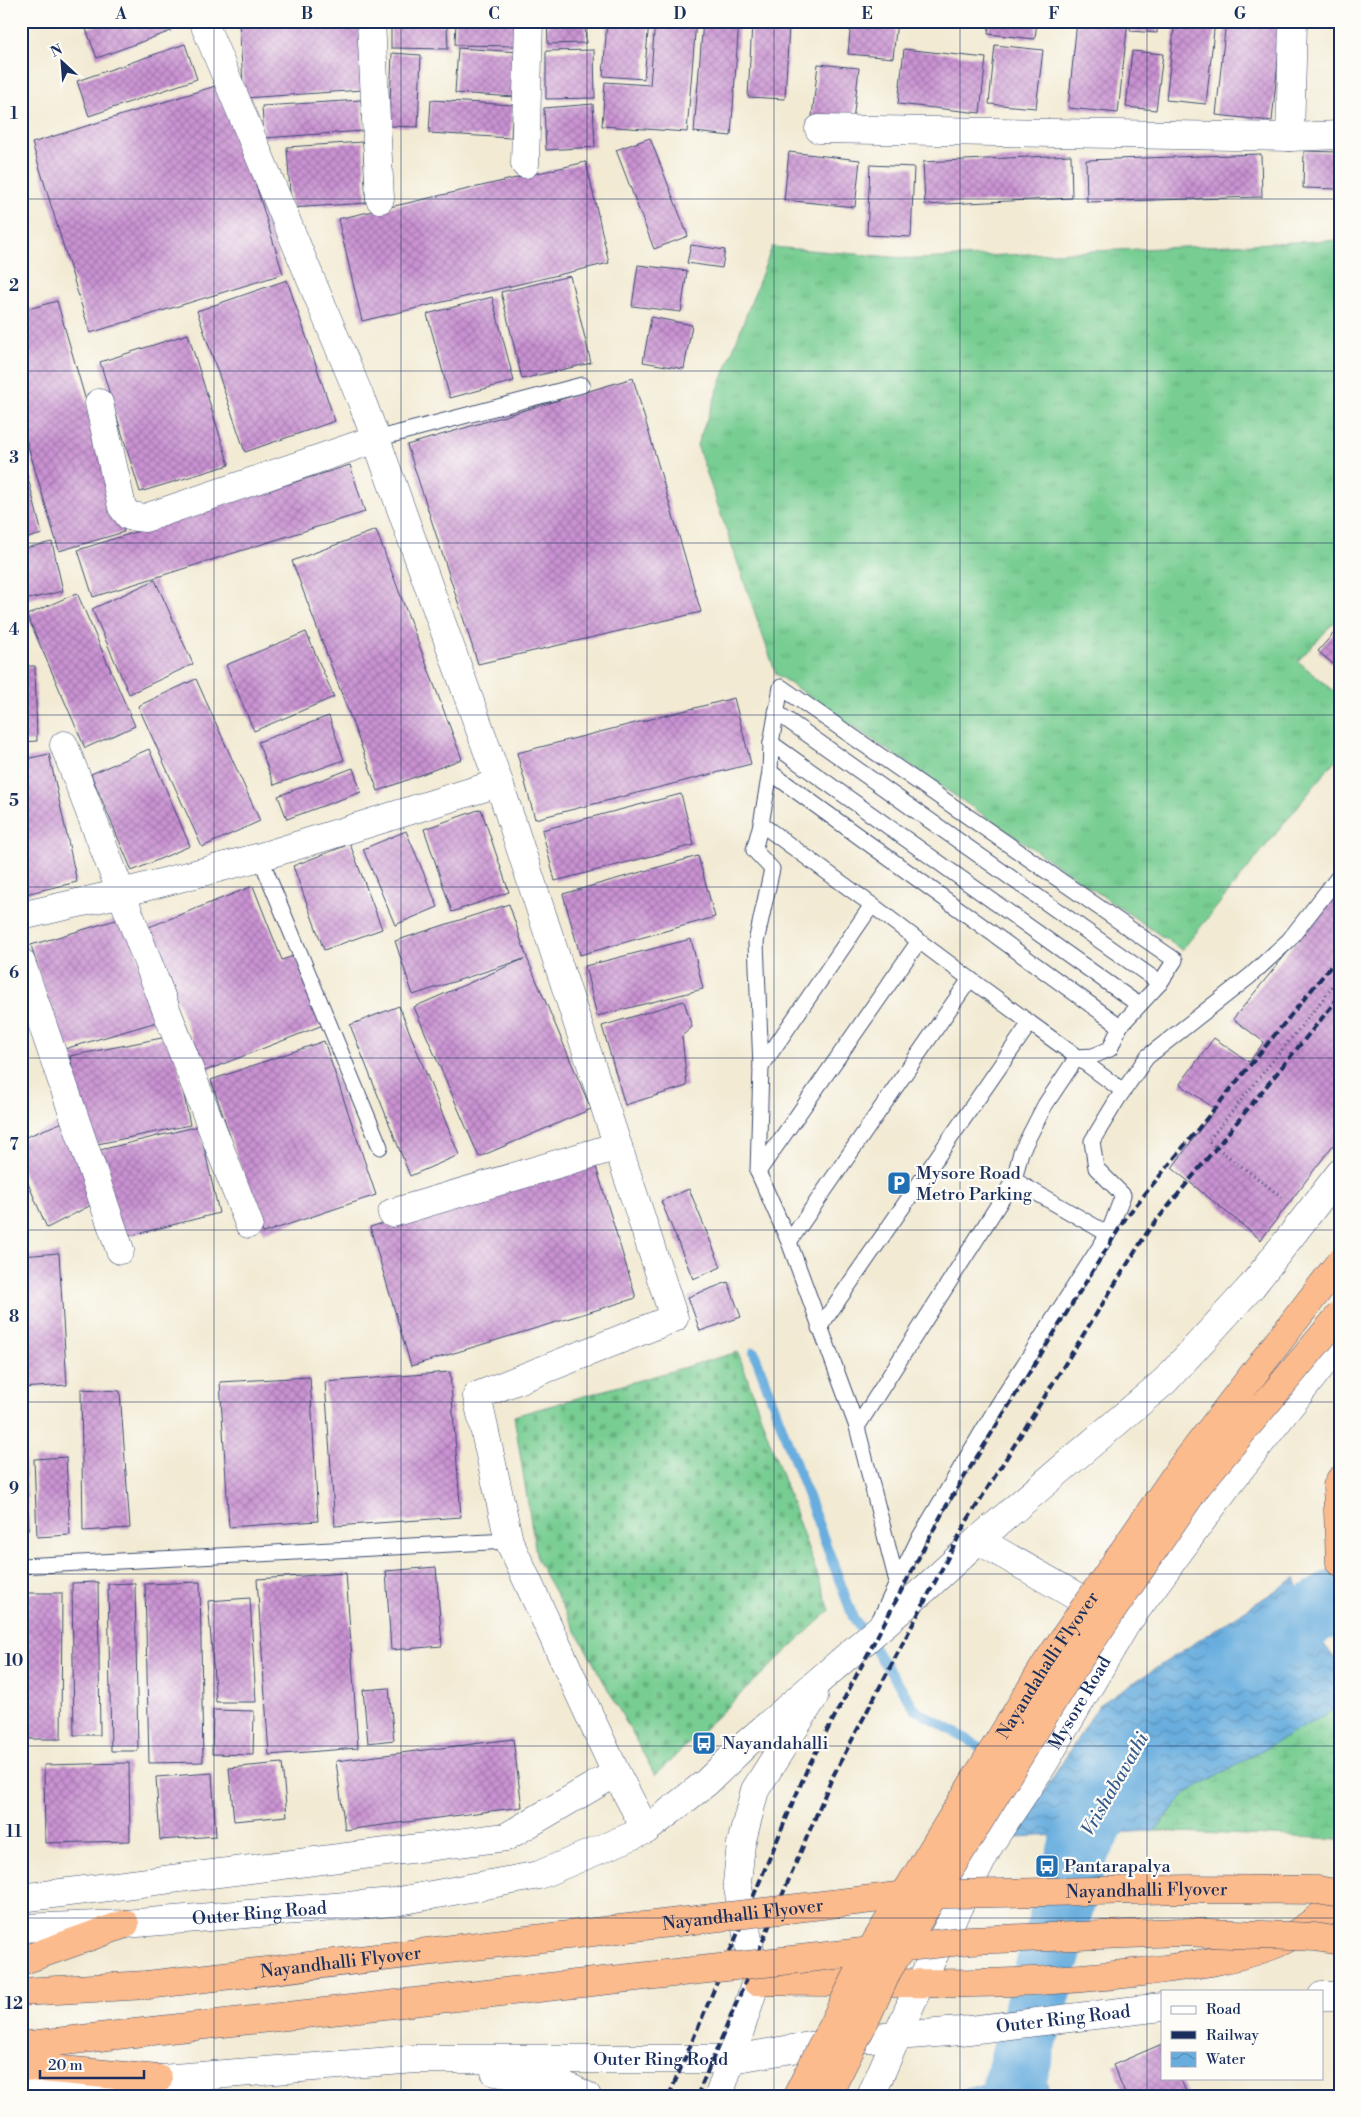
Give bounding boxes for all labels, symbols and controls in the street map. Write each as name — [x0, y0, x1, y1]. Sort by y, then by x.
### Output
text: A — [114, 4, 127, 24]
text: B — [301, 4, 313, 24]
text: C — [488, 4, 500, 24]
text: D — [674, 4, 687, 24]
text: E — [861, 4, 873, 24]
text: F — [1048, 4, 1060, 24]
text: G — [1234, 4, 1247, 24]
north arrow — [38, 38, 88, 88]
text: N — [48, 41, 66, 62]
text: 1 — [10, 104, 18, 124]
text: 2 — [9, 276, 19, 296]
text: 3 — [9, 448, 19, 468]
text: 4 — [9, 620, 20, 640]
text: 5 — [9, 791, 19, 811]
text: 6 — [9, 963, 19, 983]
text: 7 — [9, 1135, 19, 1155]
place label: Mysore Road Metro Parking — [916, 1162, 1033, 1206]
parking icon: Mysore Road Metro Parking — [886, 1170, 912, 1196]
text: 8 — [9, 1307, 19, 1327]
text: 9 — [9, 1479, 19, 1499]
street label: Nayandahalli Flyover — [991, 1587, 1104, 1743]
text: 10 — [5, 1651, 23, 1671]
street label: Mysore Road — [1043, 1651, 1116, 1754]
water label: Vrishabavathi — [1076, 1728, 1154, 1840]
bus stop icon: Nayandahalli — [691, 1730, 717, 1756]
place label: Nayandahalli — [722, 1732, 828, 1755]
text: 11 — [6, 1822, 22, 1842]
bus stop icon: Pantarapalya — [1034, 1853, 1060, 1879]
place label: Pantarapalya — [1064, 1855, 1171, 1878]
street label: Nayandhalli Flyover — [1065, 1877, 1228, 1903]
street label: Nayandhalli Flyover — [661, 1893, 825, 1935]
street label: Outer Ring Road — [191, 1896, 329, 1930]
street label: Nayandhalli Flyover — [259, 1941, 423, 1983]
legend — [1161, 1990, 1324, 2080]
text: 12 — [5, 1994, 23, 2014]
street label: Outer Ring Road — [995, 1999, 1132, 2038]
text: Road — [1206, 2000, 1241, 2019]
text: Railway — [1206, 2026, 1260, 2045]
scale bar — [40, 2047, 144, 2079]
street label: Outer Ring Road — [593, 2048, 729, 2071]
text: Water — [1205, 2050, 1246, 2069]
text: 20 m — [48, 2056, 83, 2075]

